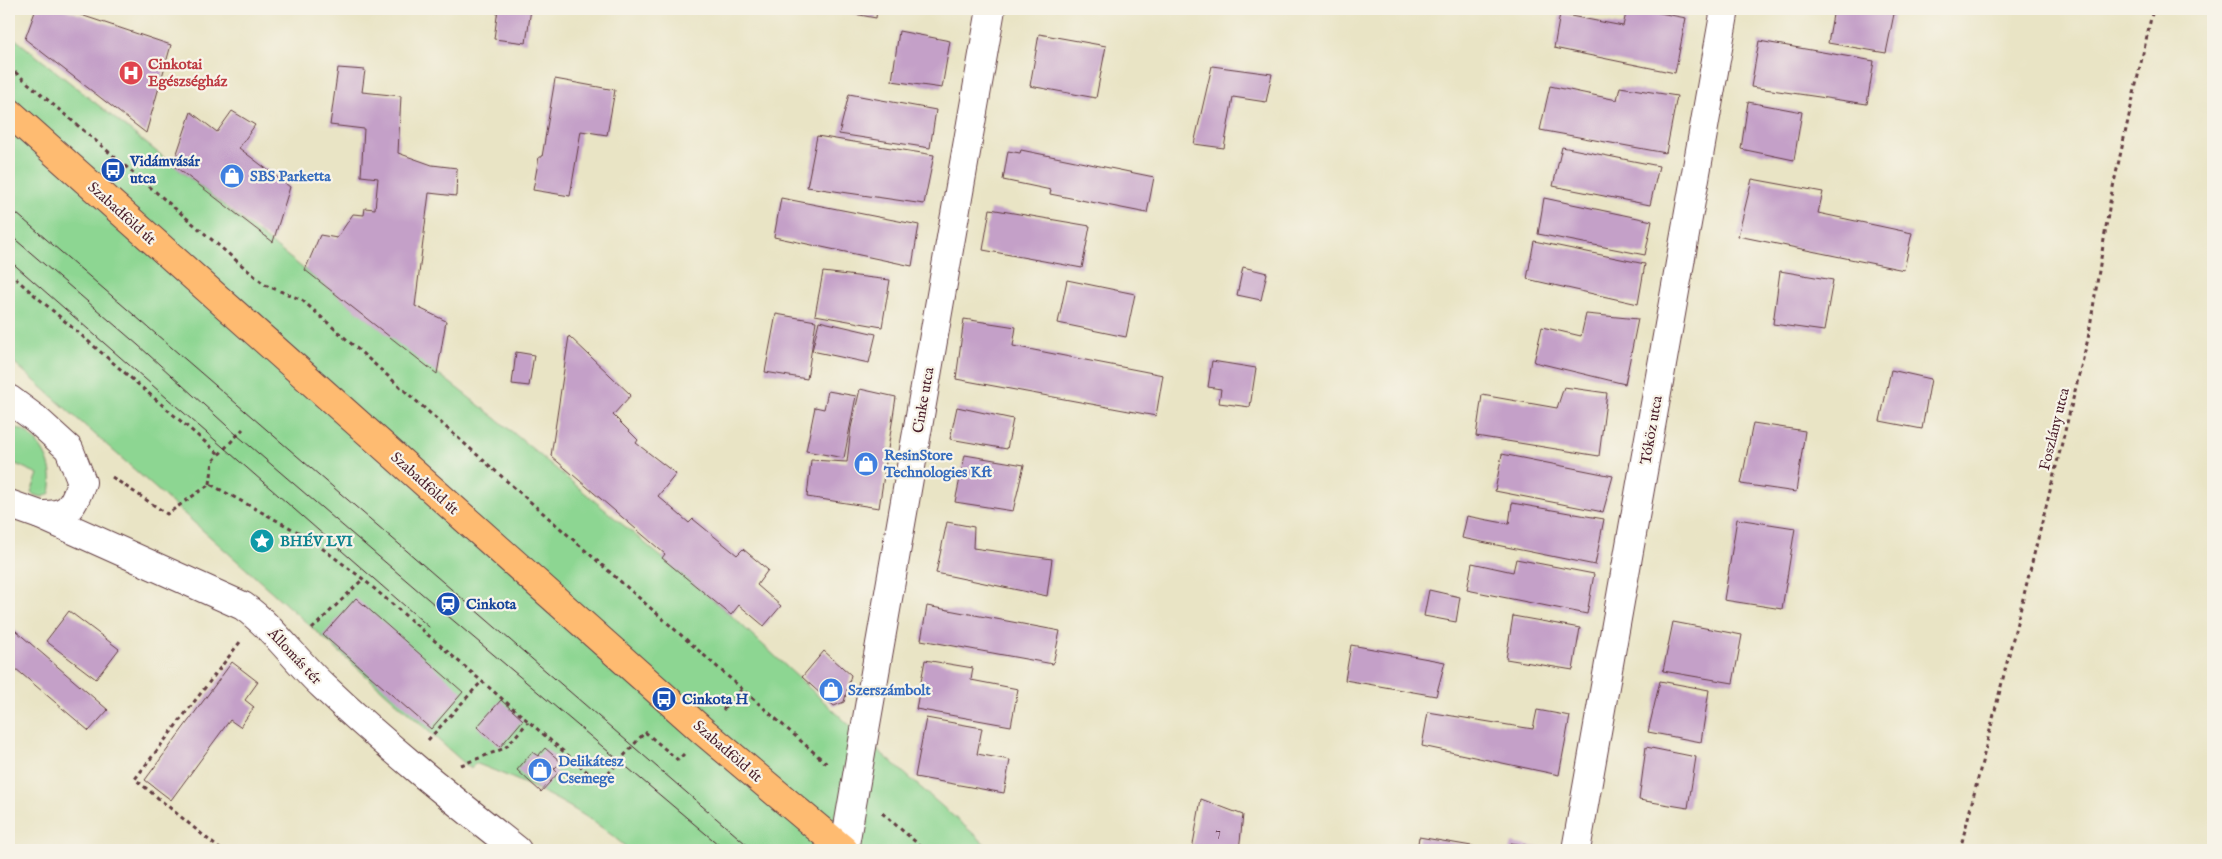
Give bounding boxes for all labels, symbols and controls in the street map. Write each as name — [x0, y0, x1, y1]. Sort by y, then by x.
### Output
place label: Cinkotai Egészségház — [148, 55, 227, 91]
hospital icon: Cinkotai Egészségház — [118, 60, 144, 86]
place label: Vidámvásár utca — [129, 152, 200, 188]
bus stop icon: Vidámvásár utca — [100, 157, 126, 183]
shop icon: SBS Parketta — [219, 163, 245, 189]
place label: SBS Parketta — [250, 167, 331, 186]
street label: Szabadföld út — [84, 178, 160, 249]
street label: Cinke utca — [908, 365, 939, 435]
street label: Foszlány utca — [2035, 385, 2074, 472]
street label: Tóköz utca — [1636, 394, 1667, 466]
place label: ResinStore Technologies Kft — [883, 446, 993, 482]
street label: Szabadföld út — [387, 448, 463, 519]
shop icon: ResinStore Technologies Kft — [853, 451, 879, 477]
place icon: BHÉV LVI — [249, 528, 275, 554]
place label: BHÉV LVI — [280, 532, 353, 551]
station icon: Cinkota — [435, 591, 461, 617]
place label: Cinkota — [466, 595, 517, 614]
street label: Állomás tér — [263, 623, 326, 689]
shop icon: Szerszámbolt — [818, 677, 844, 703]
place label: Szerszámbolt — [848, 681, 931, 700]
bus stop icon: Cinkota H — [651, 686, 677, 712]
place label: Cinkota H — [682, 690, 749, 709]
street label: Szabadföld út — [689, 716, 766, 787]
place label: Delikátesz Csemege — [558, 752, 624, 788]
shop icon: Delikátesz Csemege — [527, 757, 553, 783]
house number: 7 — [1215, 825, 1221, 840]

